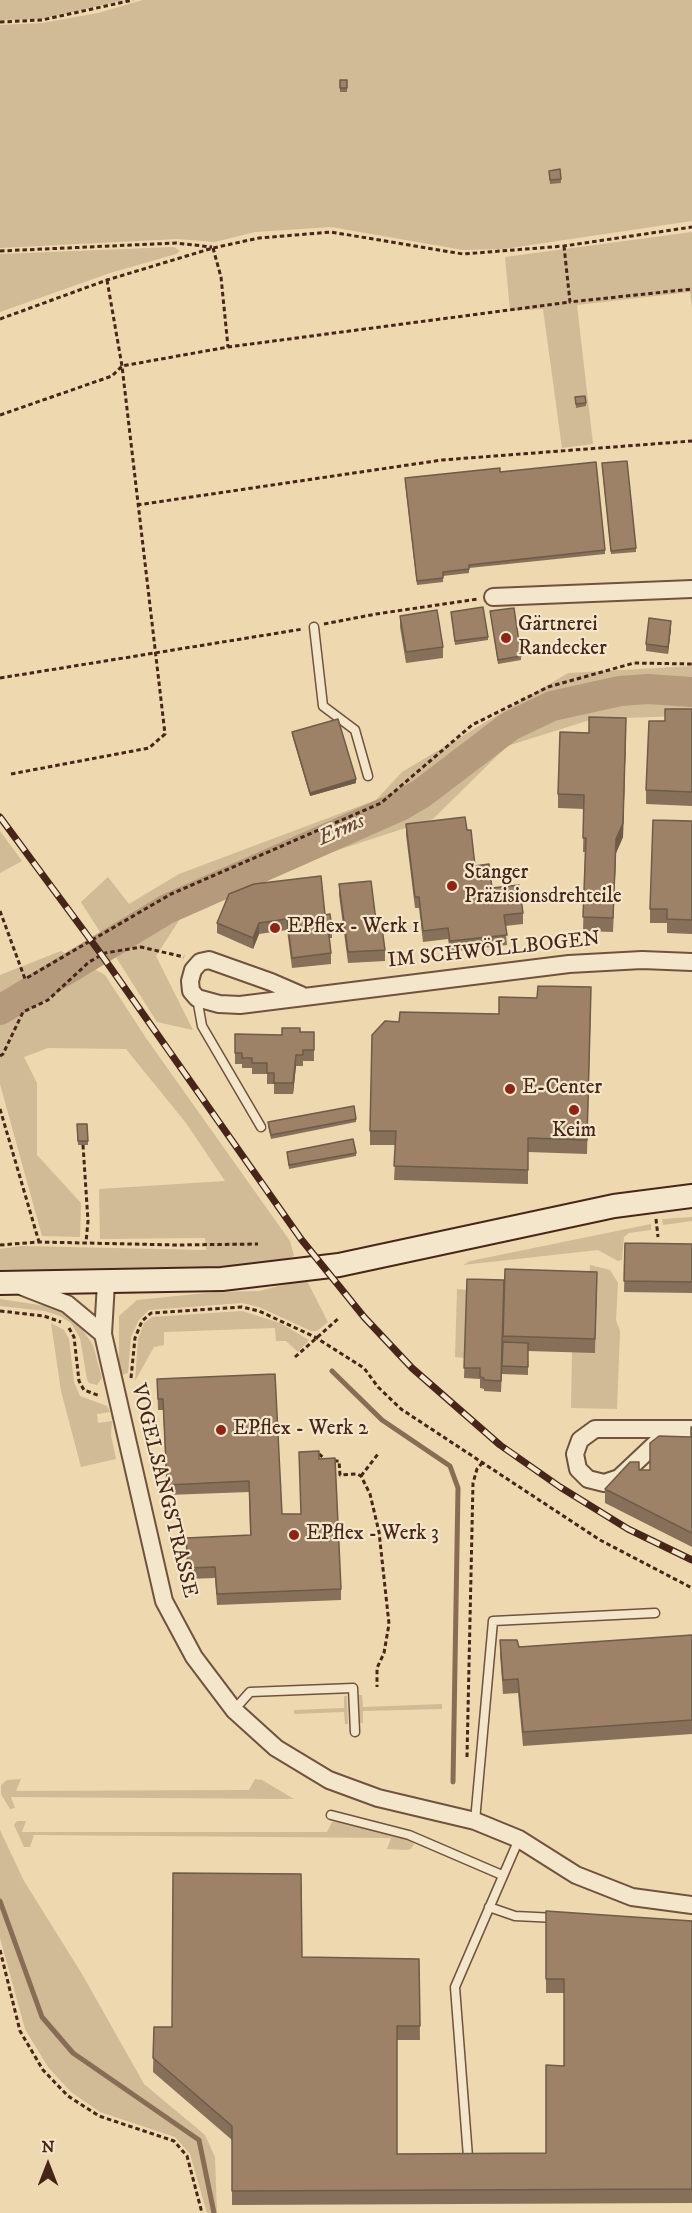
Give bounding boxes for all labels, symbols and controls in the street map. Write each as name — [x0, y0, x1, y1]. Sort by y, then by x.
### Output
place label: Gärtnerei Randecker — [518, 613, 607, 663]
marker: Gärtnerei Randecker — [499, 631, 513, 645]
water label: Erms — [315, 809, 369, 853]
place label: Stanger Präzisionsdrehteile — [464, 861, 622, 911]
marker: Stanger Präzisionsdrehteile — [445, 879, 459, 893]
place label: EPflex - Werk 1 — [287, 915, 420, 941]
marker: EPflex - Werk 1 — [268, 921, 282, 935]
street label: IM SCHWÖLLBOGEN — [386, 927, 602, 975]
place label: E-Center — [522, 1076, 602, 1102]
marker: E-Center — [503, 1082, 517, 1096]
marker: Keim — [567, 1103, 581, 1117]
place label: Keim — [552, 1119, 596, 1145]
street label: VOGELSANGSTRASSE — [124, 1381, 202, 1601]
place label: EPflex - Werk 2 — [233, 1417, 368, 1443]
marker: EPflex - Werk 2 — [214, 1423, 228, 1437]
place label: EPflex - Werk 3 — [306, 1522, 439, 1548]
marker: EPflex - Werk 3 — [287, 1528, 301, 1542]
north arrow — [18, 2135, 78, 2195]
text: N — [41, 2137, 55, 2157]

